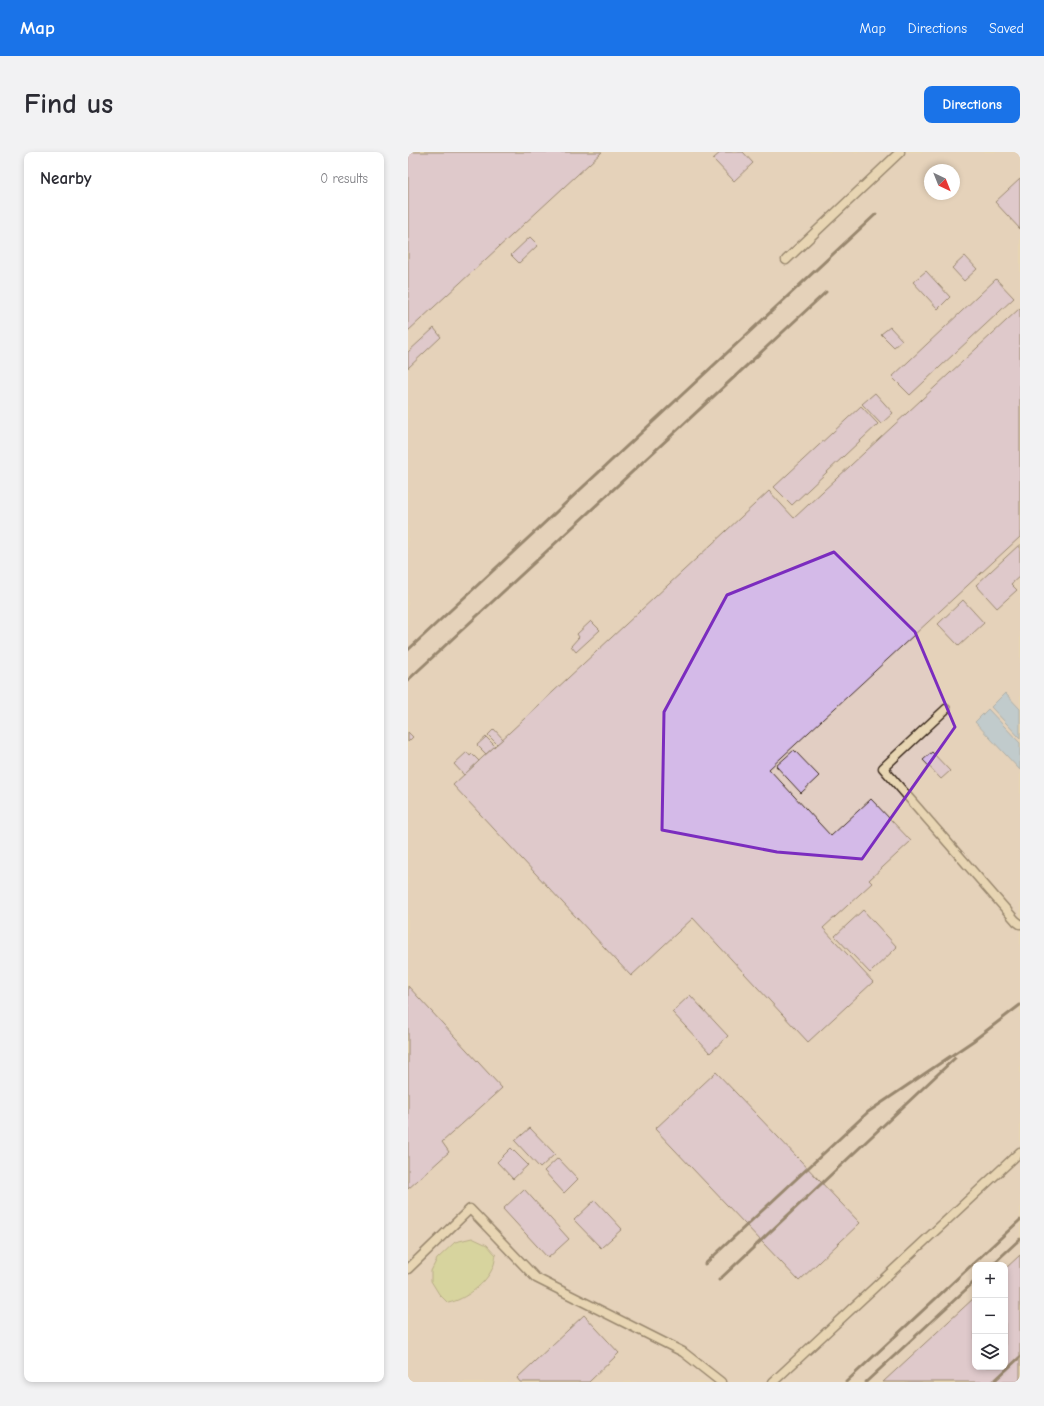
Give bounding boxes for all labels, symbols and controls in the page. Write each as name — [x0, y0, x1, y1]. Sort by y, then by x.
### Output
text: Map — [20, 17, 55, 39]
text: Map — [859, 20, 886, 37]
text: Directions — [908, 20, 967, 37]
text: Saved — [989, 20, 1024, 37]
button: Directions — [924, 86, 1020, 123]
text: Find us — [24, 88, 113, 120]
north arrow — [924, 164, 960, 200]
text: Nearby — [40, 169, 91, 188]
text: 0 results — [320, 171, 368, 186]
map controls — [972, 1262, 1008, 1370]
button: + — [972, 1262, 1008, 1298]
button: − — [972, 1298, 1008, 1334]
button: layers — [972, 1334, 1008, 1370]

